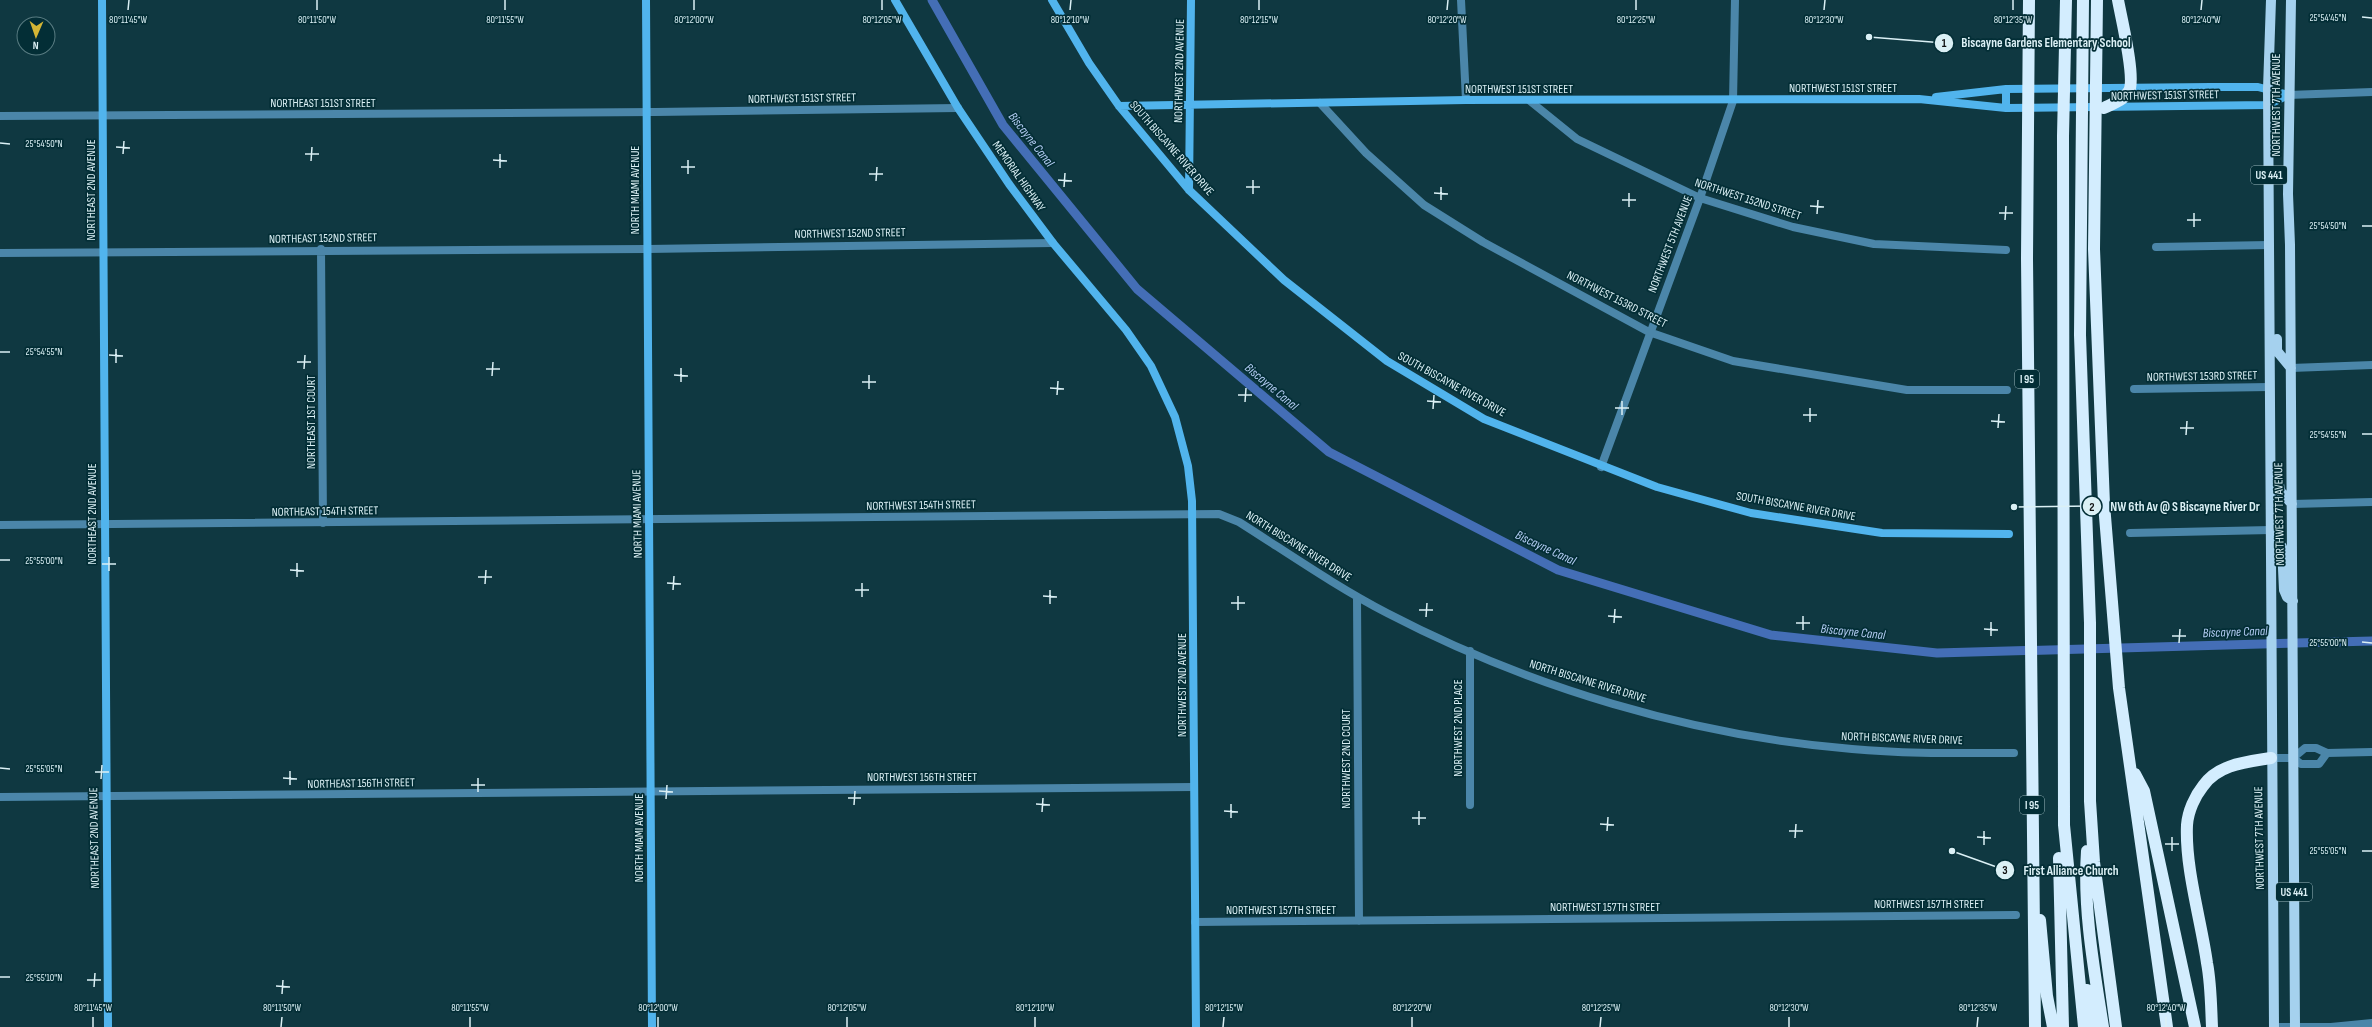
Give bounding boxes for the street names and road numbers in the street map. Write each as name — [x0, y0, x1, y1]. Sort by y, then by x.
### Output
street label: NORTHWEST 2ND AVENUE — [1171, 19, 1188, 123]
street label: NORTHWEST 7TH AVENUE — [2269, 53, 2284, 157]
street label: NORTHWEST 151ST STREET — [1789, 81, 1897, 96]
street label: NORTHWEST 151ST STREET — [1465, 82, 1573, 97]
street label: NORTHWEST 151ST STREET — [2111, 87, 2219, 104]
street label: NORTHWEST 151ST STREET — [748, 90, 856, 107]
street label: NORTHEAST 151ST STREET — [270, 96, 376, 111]
street label: SOUTH BISCAYNE RIVER DRIVE — [1126, 98, 1217, 199]
street label: MEMORIAL HIGHWAY — [989, 138, 1048, 214]
street label: NORTHEAST 2ND AVENUE — [84, 139, 99, 241]
street label: NORTH MIAMI AVENUE — [628, 146, 643, 234]
road number: US 441 — [2251, 166, 2287, 184]
street label: NORTHWEST 152ND STREET — [1693, 175, 1803, 224]
street label: NORTHWEST 5TH AVENUE — [1645, 193, 1696, 295]
street label: NORTHWEST 152ND STREET — [794, 225, 906, 242]
street label: NORTHEAST 152ND STREET — [269, 230, 377, 247]
street label: NORTHWEST 153RD STREET — [1564, 268, 1670, 331]
street label: SOUTH BISCAYNE RIVER DRIVE — [1395, 349, 1508, 420]
street label: NORTHWEST 153RD STREET — [2147, 368, 2258, 385]
road number: I 95 — [2015, 370, 2039, 388]
street label: NORTHEAST 1ST COURT — [304, 375, 319, 469]
street label: NORTHWEST 7TH AVENUE — [2271, 462, 2288, 566]
street label: NORTHEAST 2ND AVENUE — [85, 463, 100, 565]
street label: NORTH MIAMI AVENUE — [629, 470, 646, 558]
street label: SOUTH BISCAYNE RIVER DRIVE — [1735, 489, 1857, 524]
street label: NORTHWEST 154TH STREET — [866, 497, 976, 514]
street label: NORTHEAST 154TH STREET — [272, 503, 379, 520]
street label: NORTH BISCAYNE RIVER DRIVE — [1243, 508, 1354, 585]
street label: NORTHWEST 2ND AVENUE — [1175, 633, 1190, 737]
street label: NORTH BISCAYNE RIVER DRIVE — [1528, 657, 1648, 706]
street label: NORTHWEST 2ND PLACE — [1451, 679, 1466, 777]
street label: NORTHWEST 2ND COURT — [1339, 709, 1354, 809]
street label: NORTH BISCAYNE RIVER DRIVE — [1841, 729, 1963, 748]
street label: NORTHWEST 156TH STREET — [867, 770, 977, 785]
street label: NORTHEAST 156TH STREET — [307, 775, 415, 792]
street label: NORTHWEST 7TH AVENUE — [2251, 786, 2268, 890]
street label: NORTHEAST 2ND AVENUE — [86, 787, 103, 889]
street label: NORTH MIAMI AVENUE — [632, 794, 647, 882]
road number: I 95 — [2020, 796, 2044, 814]
road number: US 441 — [2276, 883, 2312, 901]
street label: NORTHWEST 157TH STREET — [1874, 897, 1984, 912]
street label: NORTHWEST 157TH STREET — [1550, 900, 1660, 915]
street label: NORTHWEST 157TH STREET — [1226, 903, 1336, 918]

